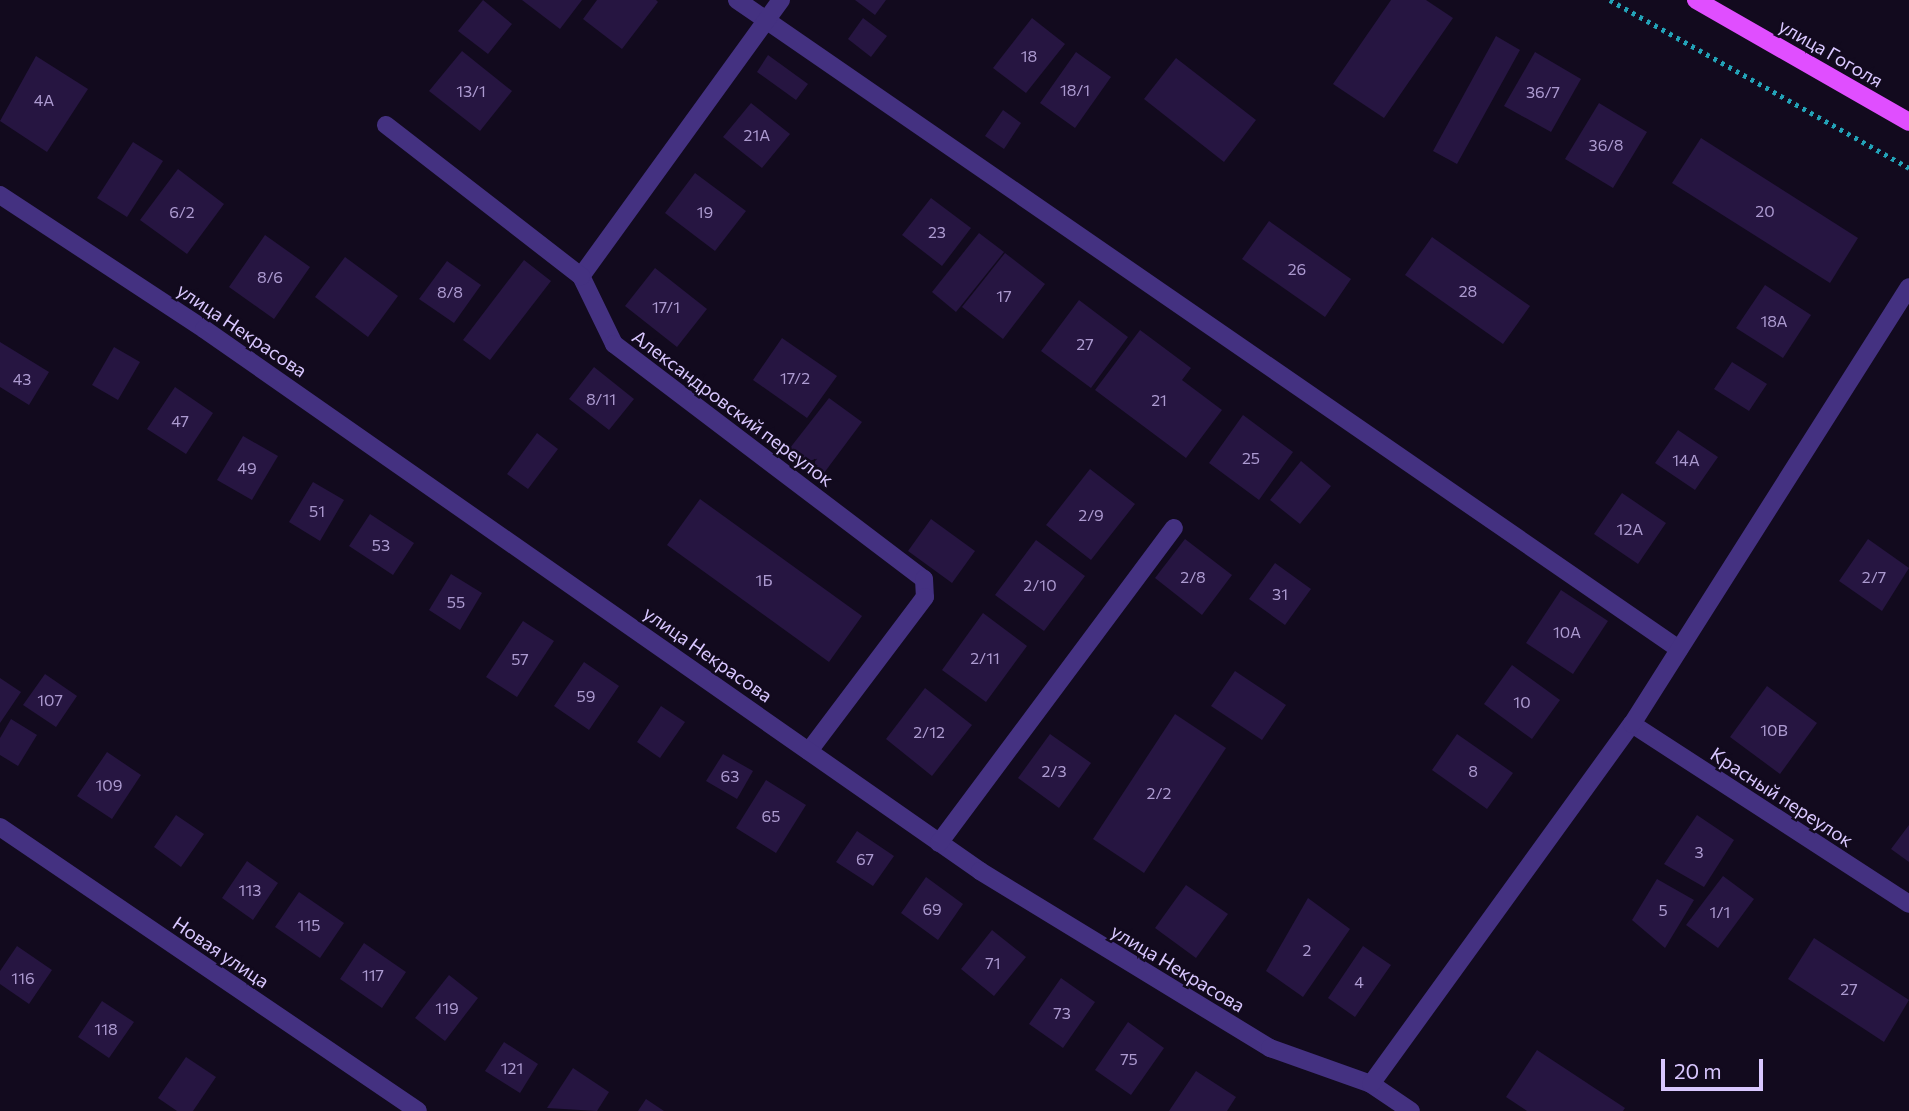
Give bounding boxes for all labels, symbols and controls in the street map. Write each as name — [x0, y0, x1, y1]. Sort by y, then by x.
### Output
street label: улица Гоголя — [1775, 14, 1887, 92]
house number: 18 — [1021, 46, 1037, 66]
house number: 18/1 — [1060, 80, 1090, 100]
house number: 13/1 — [456, 81, 486, 101]
house number: 36/7 — [1526, 82, 1560, 102]
house number: 4А — [34, 90, 54, 110]
house number: 21А — [744, 125, 770, 145]
house number: 36/8 — [1589, 135, 1623, 155]
house number: 20 — [1755, 201, 1775, 221]
house number: 6/2 — [169, 202, 195, 222]
house number: 19 — [697, 202, 713, 222]
house number: 23 — [928, 222, 946, 242]
house number: 26 — [1288, 259, 1306, 279]
house number: 8/6 — [257, 267, 283, 287]
street label: улица Некрасова — [173, 278, 311, 382]
house number: 28 — [1459, 281, 1477, 301]
house number: 8/8 — [437, 282, 463, 302]
house number: 17 — [996, 286, 1012, 306]
house number: 17/1 — [652, 297, 680, 317]
house number: 18А — [1760, 311, 1788, 331]
street label: Александровский переулок — [628, 325, 838, 491]
house number: 27 — [1076, 334, 1094, 354]
house number: 17/2 — [780, 368, 810, 388]
house number: 43 — [13, 369, 31, 389]
house number: 8/11 — [586, 389, 616, 409]
house number: 21 — [1151, 390, 1167, 410]
house number: 47 — [171, 411, 189, 431]
house number: 25 — [1242, 448, 1260, 468]
house number: 14А — [1672, 450, 1700, 470]
house number: 49 — [237, 458, 257, 478]
house number: 51 — [309, 501, 325, 521]
house number: 2/9 — [1078, 505, 1104, 525]
house number: 12А — [1617, 519, 1643, 539]
house number: 53 — [372, 535, 390, 555]
house number: 2/8 — [1180, 567, 1206, 587]
house number: 2/7 — [1862, 567, 1886, 587]
house number: 1Б — [756, 570, 772, 590]
house number: 2/10 — [1023, 575, 1057, 595]
house number: 31 — [1272, 584, 1288, 604]
house number: 55 — [447, 592, 465, 612]
street label: улица Некрасова — [639, 601, 777, 707]
house number: 10А — [1553, 622, 1581, 642]
house number: 2/11 — [970, 648, 1000, 668]
house number: 57 — [511, 649, 529, 669]
house number: 59 — [577, 686, 595, 706]
house number: 107 — [37, 690, 63, 710]
house number: 10 — [1513, 692, 1531, 712]
house number: 10В — [1760, 720, 1788, 740]
house number: 2/12 — [913, 722, 945, 742]
street label: Красный переулок — [1706, 742, 1858, 852]
house number: 2/3 — [1041, 761, 1067, 781]
house number: 8 — [1468, 761, 1478, 781]
house number: 63 — [721, 766, 739, 786]
house number: 109 — [96, 775, 122, 795]
house number: 2/2 — [1147, 783, 1171, 803]
house number: 65 — [762, 806, 780, 826]
house number: 3 — [1694, 842, 1704, 862]
house number: 67 — [856, 849, 874, 869]
house number: 113 — [239, 880, 261, 900]
house number: 69 — [922, 899, 942, 919]
house number: 5 — [1658, 900, 1668, 920]
house number: 1/1 — [1710, 902, 1730, 922]
street label: Новая улица — [169, 911, 273, 993]
house number: 115 — [298, 915, 320, 935]
street label: улица Некрасова — [1107, 919, 1249, 1017]
house number: 2 — [1303, 940, 1311, 960]
house number: 71 — [985, 953, 1001, 973]
house number: 117 — [362, 965, 384, 985]
house number: 116 — [11, 968, 35, 988]
house number: 4 — [1354, 972, 1364, 992]
house number: 27 — [1840, 979, 1858, 999]
house number: 119 — [435, 998, 459, 1018]
house number: 73 — [1053, 1003, 1071, 1023]
house number: 118 — [94, 1019, 118, 1039]
scale bar — [1664, 1044, 1766, 1088]
house number: 75 — [1120, 1049, 1138, 1069]
house number: 121 — [501, 1058, 523, 1078]
text: 20 m — [1674, 1058, 1722, 1083]

